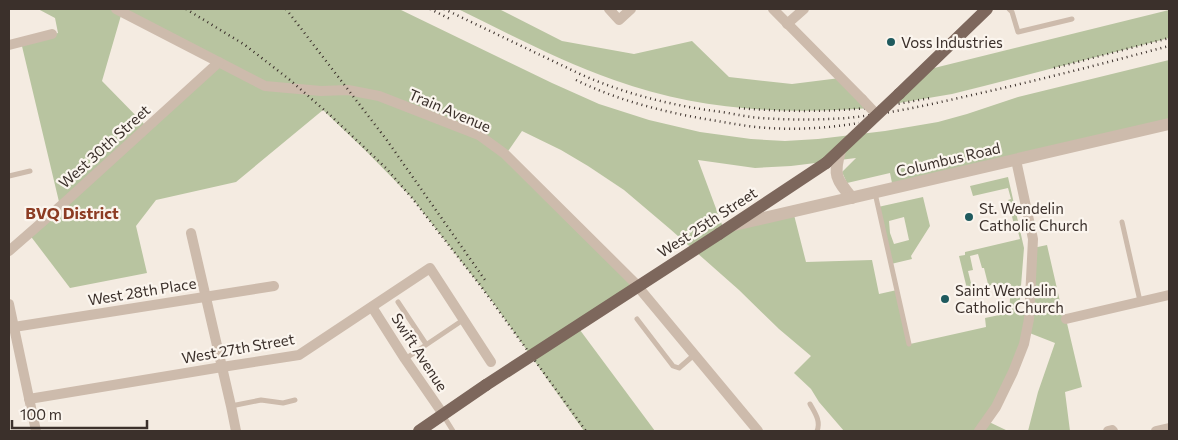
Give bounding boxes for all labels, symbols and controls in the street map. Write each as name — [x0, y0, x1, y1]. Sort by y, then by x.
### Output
place label: Voss Industries — [901, 33, 1003, 51]
marker: Voss Industries — [885, 36, 897, 48]
street label: Train Avenue — [406, 85, 494, 135]
street label: West 30th Street — [55, 100, 153, 192]
street label: Columbus Road — [894, 138, 1002, 180]
street label: West 25th Street — [654, 183, 760, 261]
place label: St. Wendelin Catholic Church — [979, 199, 1088, 234]
district label: BVQ District — [25, 203, 119, 222]
marker: St. Wendelin Catholic Church — [963, 211, 975, 223]
street label: West 28th Place — [87, 274, 197, 308]
place label: Saint Wendelin Catholic Church — [955, 281, 1064, 316]
marker: Saint Wendelin Catholic Church — [939, 293, 951, 305]
street label: Swift Avenue — [388, 310, 452, 394]
street label: West 27th Street — [180, 329, 296, 367]
scale bar — [12, 398, 148, 430]
text: 100 m — [20, 405, 62, 423]

